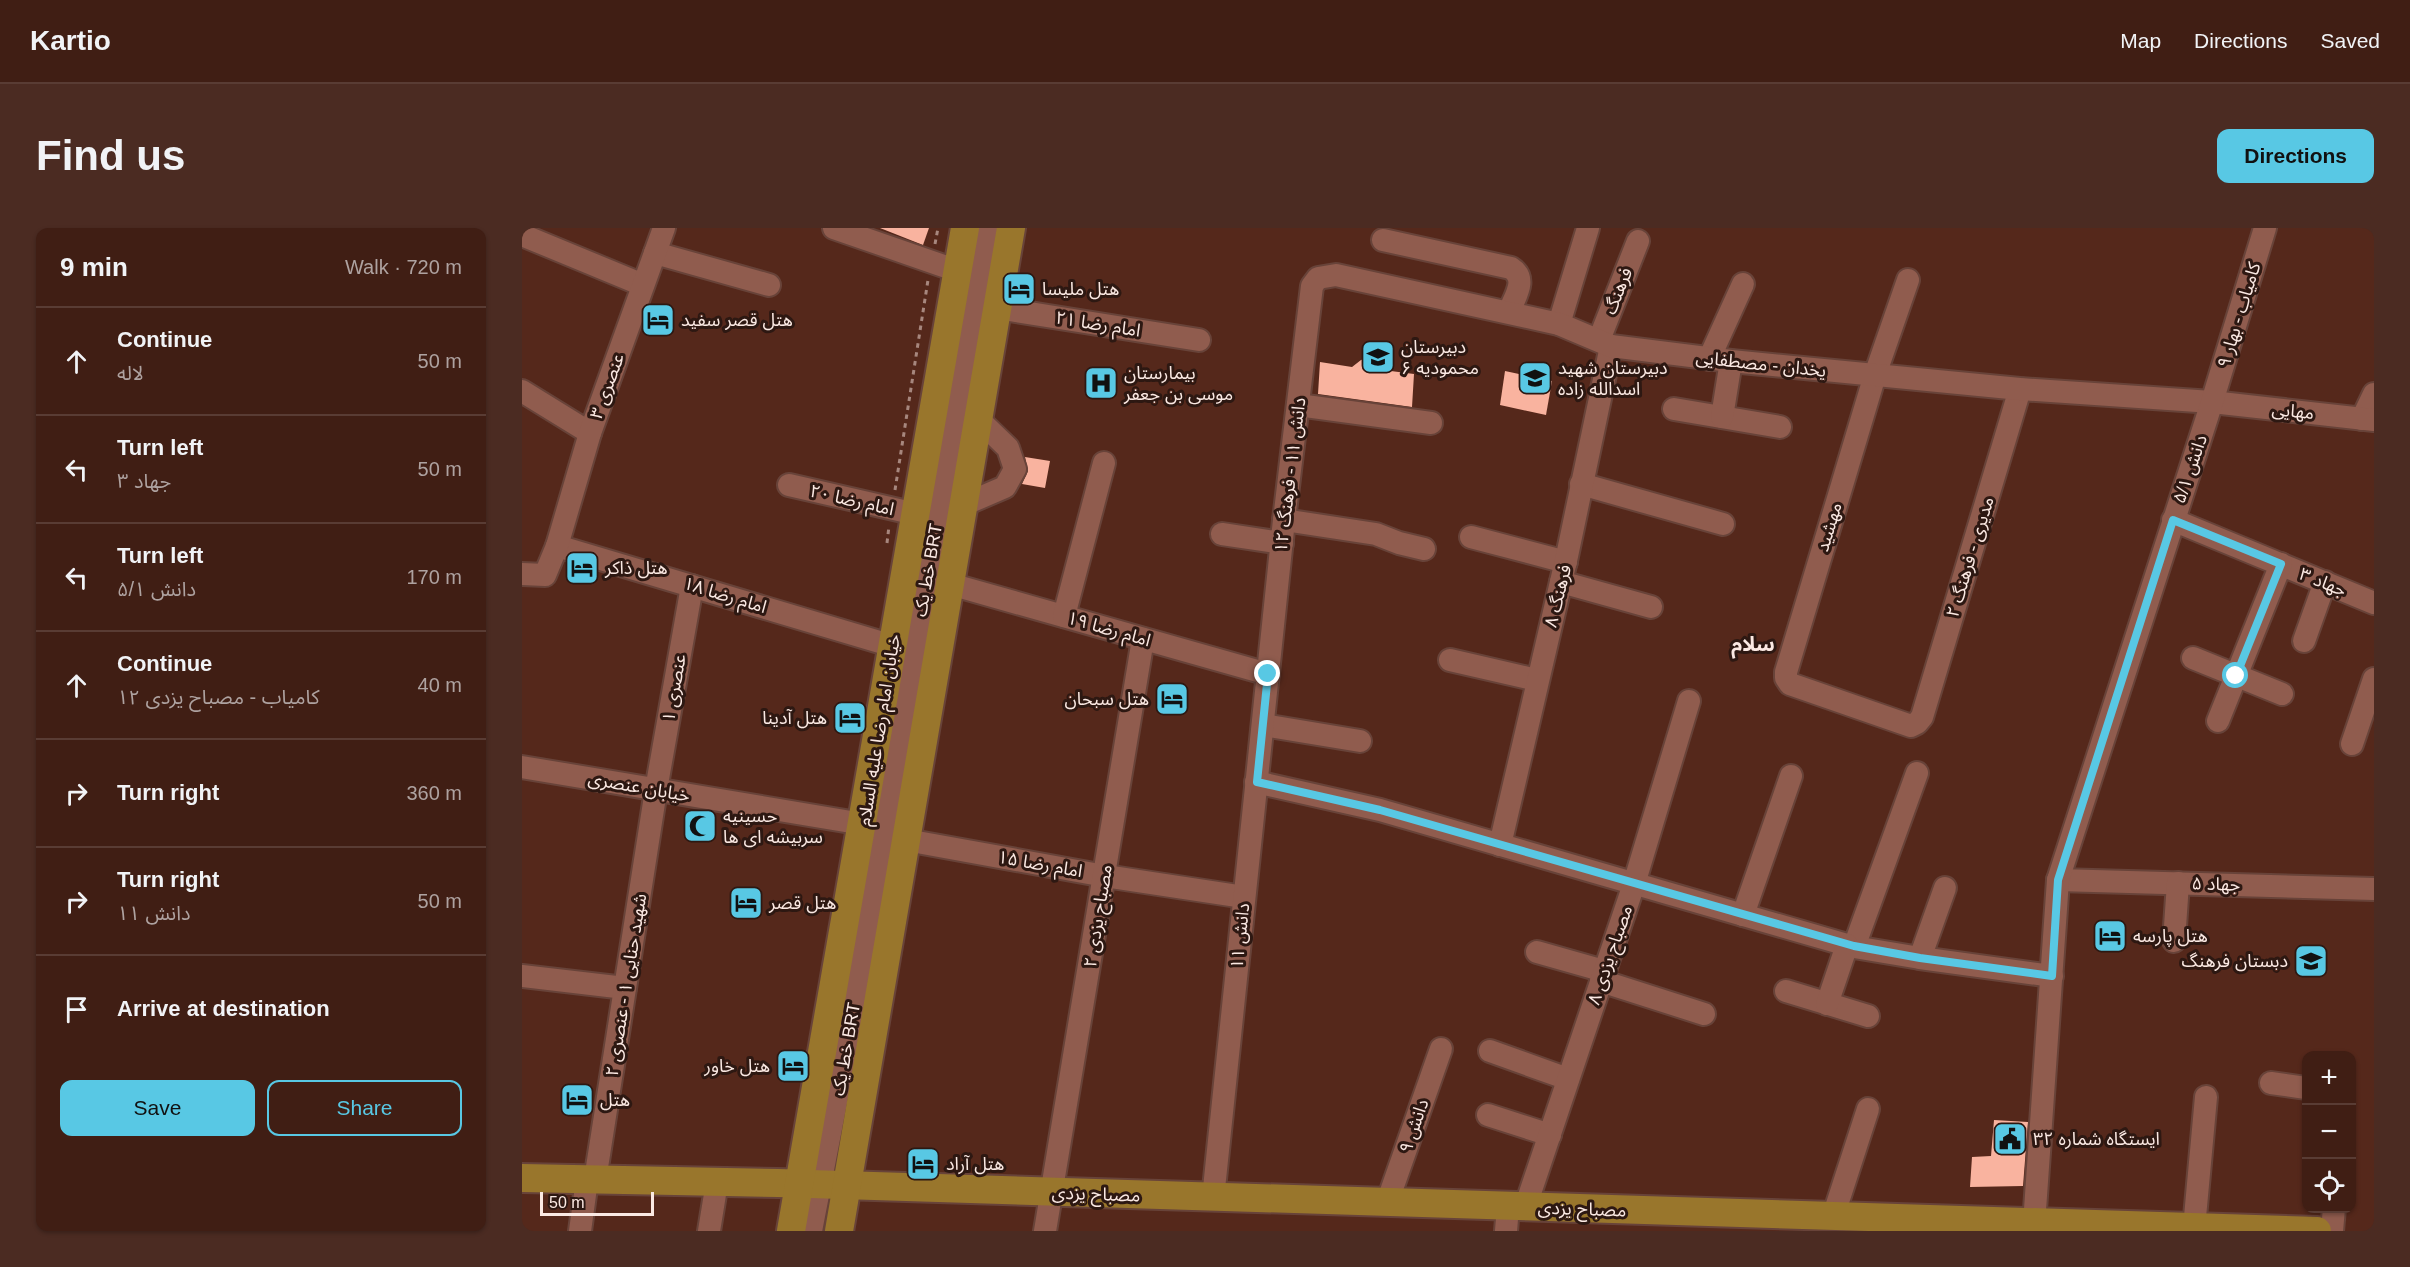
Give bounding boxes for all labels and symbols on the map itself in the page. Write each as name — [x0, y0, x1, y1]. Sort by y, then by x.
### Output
street label: کامیاب - بهار ۹ — [2213, 259, 2266, 370]
street label: فرهنگ — [1600, 265, 1637, 318]
hotel icon: هتل ملیسا — [1001, 271, 1037, 307]
place label: هتل ملیسا — [1042, 279, 1119, 300]
hotel icon: هتل قصر سفید — [640, 302, 676, 338]
street label: امام رضا ۲۱ — [1053, 307, 1142, 345]
place label: هتل قصر سفید — [681, 310, 793, 331]
place label: دبیرستان محمودیه ۶ — [1401, 337, 1479, 379]
school or university icon: دبیرستان محمودیه ۶ — [1360, 339, 1396, 375]
street label: یخدان - مصطفایی — [1695, 347, 1827, 382]
street label: عنصری ۳ — [586, 350, 629, 422]
place label: دبیرستان شهید اسدالله زاده — [1558, 358, 1668, 400]
school or university icon: دبیرستان شهید اسدالله زاده — [1517, 360, 1553, 396]
place label: بیمارستان موسی بن جعفر — [1123, 363, 1233, 405]
hospital icon: بیمارستان موسی بن جعفر — [1083, 365, 1119, 401]
street label: دانش ۱۱ - فرهنگ ۱۲ — [1271, 396, 1310, 554]
street label: مهایی — [2271, 399, 2315, 424]
street label: دانش ۵/۱ — [2169, 432, 2212, 506]
street label: امام رضا ۲۰ — [807, 481, 896, 523]
street label: مدیری - فرهنگ ۲ — [1942, 494, 1999, 620]
street label: مهشید — [1812, 500, 1846, 554]
street label: خط یک BRT — [910, 522, 946, 618]
hotel icon: هتل ذاکر — [564, 550, 600, 586]
place label: هتل ذاکر — [604, 558, 668, 579]
street label: فرهنگ ۸ — [1541, 563, 1576, 630]
street label: جهاد ۳ — [2297, 564, 2349, 600]
street label: امام رضا ۱۸ — [680, 573, 769, 621]
street label: امام رضا ۱۹ — [1064, 608, 1153, 654]
street label: خیابان امام رضا علیه السلام — [854, 633, 908, 828]
district label: سلام — [1731, 633, 1775, 659]
street label: عنصری ۱ — [658, 653, 691, 724]
route end — [1254, 660, 1280, 686]
route start — [2222, 662, 2248, 688]
hotel icon: هتل سبحان — [1154, 681, 1190, 717]
place label: هتل سبحان — [1064, 689, 1149, 710]
hotel icon: هتل آدینا — [832, 700, 868, 736]
place label: هتل آدینا — [762, 708, 827, 729]
street label: خیابان عنصری — [586, 768, 692, 807]
place label: حسینیه سربیشه ای ها — [723, 806, 823, 848]
mosque icon: حسینیه سربیشه ای ها — [682, 808, 718, 844]
street label: امام رضا ۱۵ — [995, 847, 1084, 885]
street label: مصباح یزدی ۲ — [1080, 863, 1119, 969]
street label: جهاد ۵ — [2191, 873, 2241, 895]
hotel icon: هتل قصر — [728, 885, 764, 921]
street label: شهید حنایی ۱ - عنصری ۲ — [602, 892, 651, 1078]
place label: هتل قصر — [768, 893, 836, 914]
street label: دانش ۱۱ — [1227, 902, 1254, 970]
street label: مصباح یزدی ۸ — [1584, 903, 1639, 1008]
hotel icon: هتل پارسه — [2092, 918, 2128, 954]
place label: هتل پارسه — [2133, 926, 2208, 947]
school or university icon: دبستان فرهنگ — [2293, 943, 2329, 979]
place label: دبستان فرهنگ — [2181, 951, 2288, 972]
street label: خط یک BRT — [828, 1001, 864, 1097]
hotel icon: هتل خاور — [775, 1048, 811, 1084]
place label: هتل خاور — [703, 1056, 770, 1077]
hotel icon: هتل — [559, 1082, 595, 1118]
place label: هتل — [600, 1090, 630, 1111]
street label: دانش ۹ — [1395, 1096, 1433, 1156]
public building icon: ایستگاه شماره ۳۲ — [1992, 1121, 2028, 1157]
place label: ایستگاه شماره ۳۲ — [2033, 1129, 2160, 1150]
hotel icon: هتل آراد — [905, 1146, 941, 1182]
place label: هتل آراد — [946, 1154, 1004, 1175]
street label: مصباح یزدی — [1051, 1182, 1141, 1209]
scale bar — [540, 1189, 654, 1216]
street label: مصباح یزدی — [1537, 1197, 1627, 1224]

